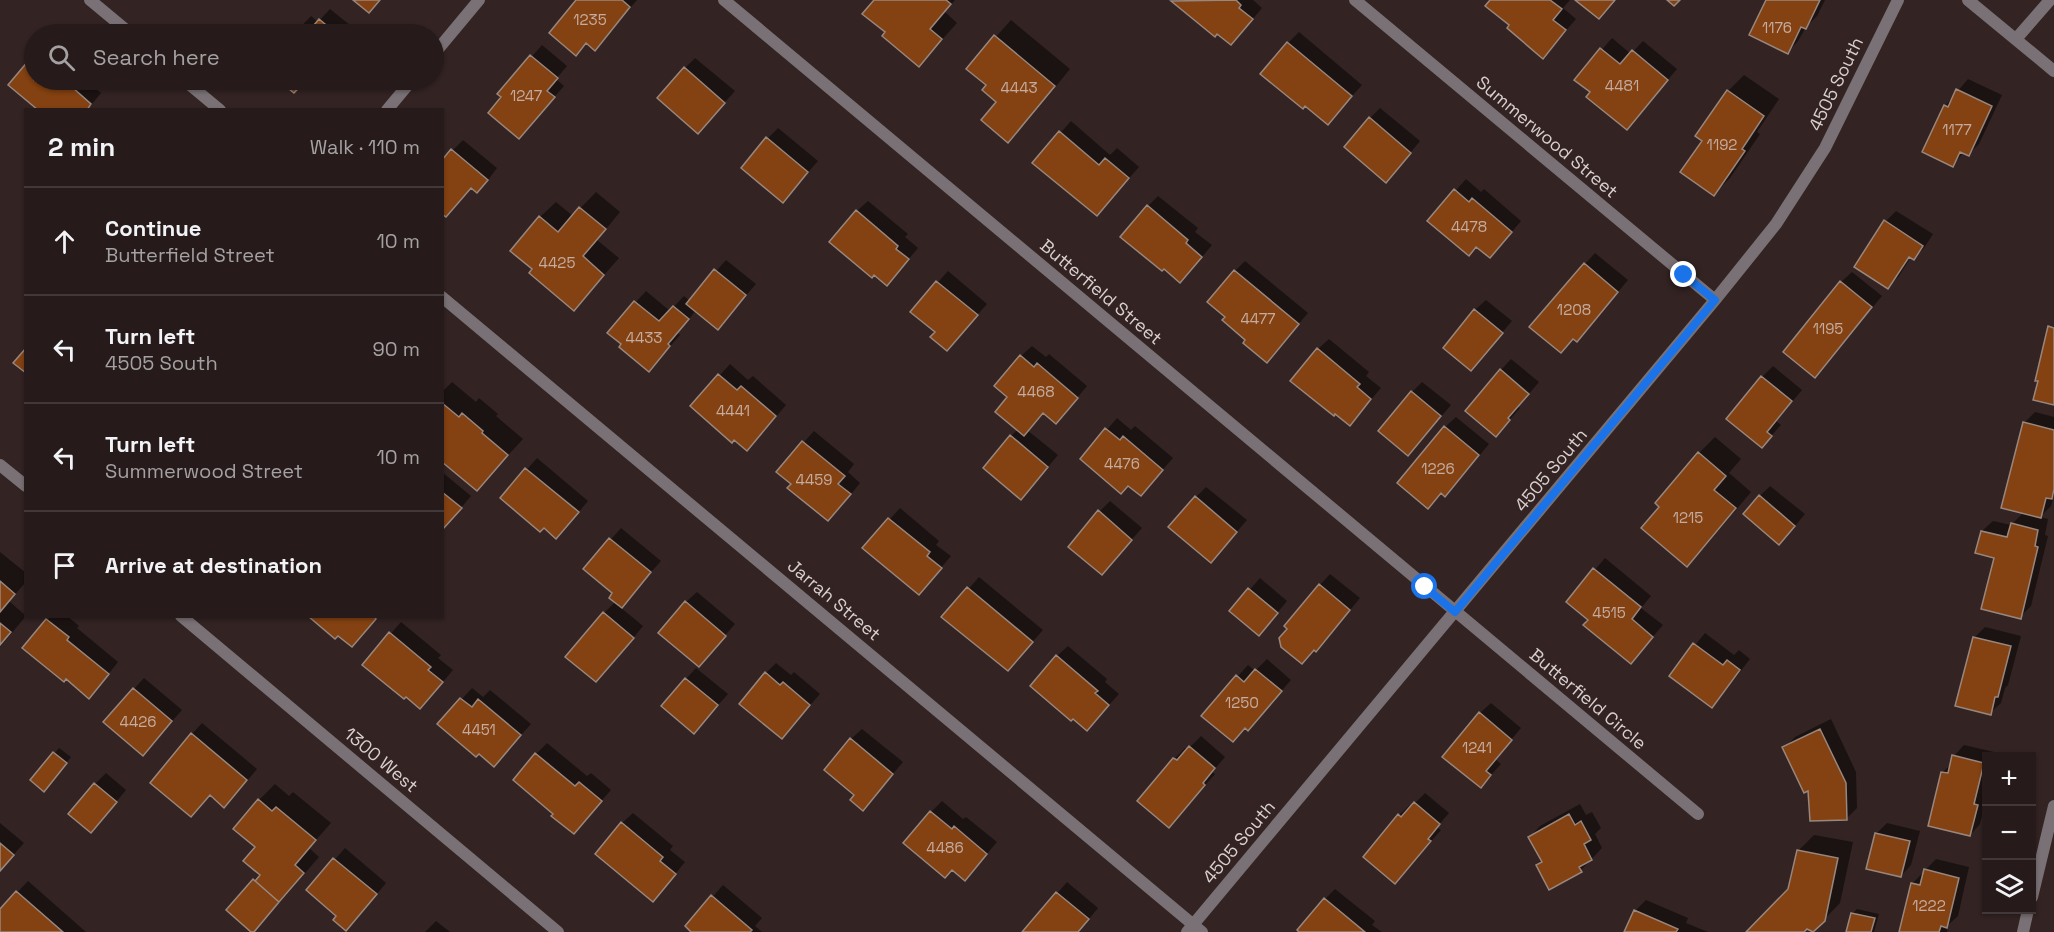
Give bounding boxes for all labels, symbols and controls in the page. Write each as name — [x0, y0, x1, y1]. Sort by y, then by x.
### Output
house number: 1235 — [573, 10, 607, 29]
house number: 1176 — [1762, 18, 1792, 37]
search box — [24, 24, 444, 90]
street label: 4505 South — [1803, 33, 1868, 134]
icon: search — [45, 41, 78, 74]
text: Search here — [93, 43, 220, 71]
street label: Summerwood Street — [1472, 71, 1623, 203]
house number: 4481 — [1605, 76, 1639, 95]
house number: 4443 — [1000, 78, 1038, 97]
house number: 1247 — [510, 86, 542, 105]
house number: 1177 — [1942, 120, 1972, 139]
text: 2 min — [48, 130, 115, 164]
text: Walk · 110 m — [310, 134, 420, 160]
house number: 1192 — [1707, 135, 1737, 154]
text: Continue — [105, 214, 201, 242]
house number: 4478 — [1451, 217, 1487, 236]
icon: ahead — [48, 225, 81, 258]
text: 10 m — [376, 228, 420, 254]
street label: Butterfield Street — [1035, 234, 1167, 349]
text: Butterfield Street — [105, 242, 275, 268]
house number: 4425 — [539, 253, 575, 272]
route end — [1670, 261, 1696, 287]
house number: 1208 — [1557, 300, 1591, 319]
house number: 4477 — [1240, 309, 1276, 328]
house number: 1195 — [1813, 319, 1843, 338]
text: Turn left — [105, 322, 195, 350]
house number: 4433 — [626, 328, 662, 347]
icon: left — [48, 333, 81, 366]
text: 90 m — [373, 336, 420, 362]
text: 4505 South — [105, 350, 218, 376]
house number: 4468 — [1017, 382, 1055, 401]
house number: 4441 — [716, 401, 750, 420]
street label: 4505 South — [1509, 423, 1592, 516]
text: Turn left — [105, 430, 195, 458]
icon: left — [48, 441, 81, 474]
text: 10 m — [376, 444, 420, 470]
house number: 4476 — [1104, 454, 1140, 473]
text: Summerwood Street — [105, 458, 303, 484]
house number: 1226 — [1421, 459, 1455, 478]
house number: 4459 — [796, 470, 832, 489]
house number: 1215 — [1673, 508, 1703, 527]
icon: arrive — [48, 549, 81, 582]
text: Arrive at destination — [105, 551, 322, 579]
street label: Jarrah Street — [783, 554, 886, 645]
route start — [1411, 573, 1437, 599]
house number: 4515 — [1592, 603, 1626, 622]
street label: Butterfield Circle — [1525, 643, 1652, 754]
house number: 1250 — [1225, 693, 1259, 712]
house number: 4426 — [120, 712, 156, 731]
house number: 4451 — [462, 720, 496, 739]
street label: 1300 West — [340, 722, 423, 797]
house number: 1241 — [1462, 738, 1492, 757]
map controls — [1982, 752, 2036, 914]
button: + — [1982, 752, 2036, 806]
street label: 4505 South — [1197, 795, 1280, 888]
button: − — [1982, 806, 2036, 860]
house number: 4486 — [926, 838, 964, 857]
button: layers — [1982, 860, 2036, 914]
house number: 1222 — [1912, 896, 1946, 915]

